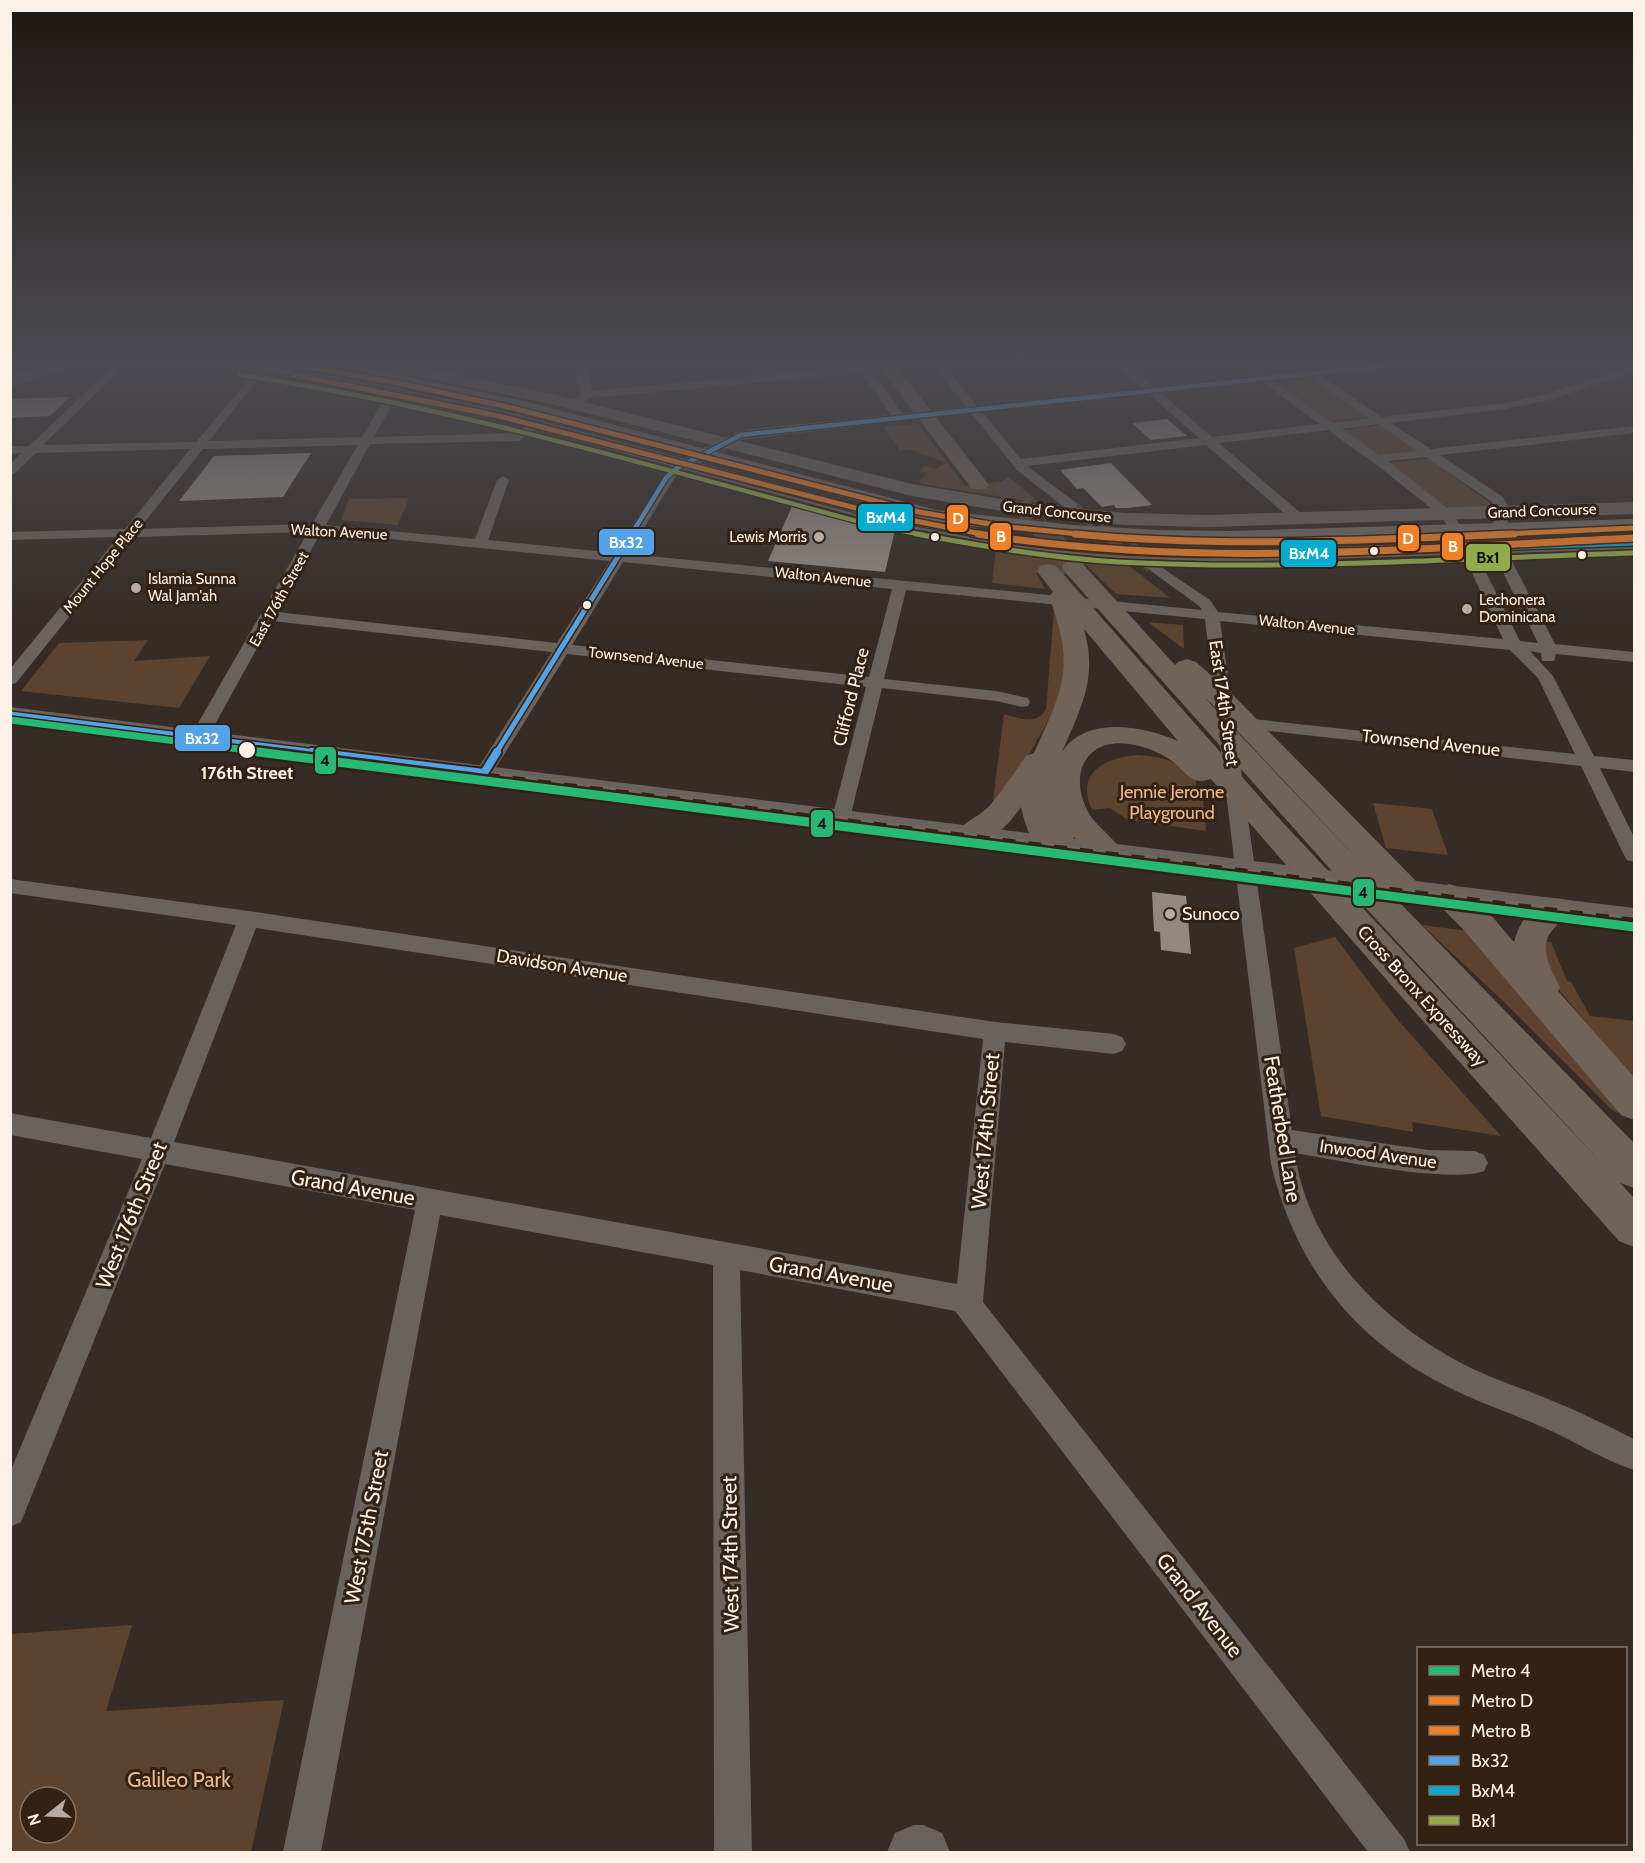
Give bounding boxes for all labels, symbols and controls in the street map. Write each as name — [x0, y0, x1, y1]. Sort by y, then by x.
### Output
street label: Grand Concourse — [1002, 497, 1112, 527]
street label: Grand Concourse — [1487, 500, 1597, 522]
line badge: BxM4 — [857, 503, 914, 532]
line badge: D — [946, 504, 969, 533]
text: BxM4 — [866, 508, 906, 527]
text: D — [952, 509, 964, 528]
street label: Mount Hope Place — [59, 515, 147, 617]
street label: Walton Avenue — [290, 520, 388, 544]
line badge: B — [989, 522, 1012, 551]
line badge: D — [1397, 524, 1420, 552]
text: B — [996, 527, 1006, 546]
line badge: Bx32 — [598, 528, 655, 556]
place label: Lewis Morris — [729, 528, 807, 546]
text: D — [1402, 529, 1414, 548]
marker: Lewis Morris — [812, 530, 826, 544]
unlabelled marker — [929, 531, 941, 543]
line badge: B — [1441, 532, 1464, 561]
text: Bx32 — [609, 533, 643, 552]
text: B — [1448, 537, 1458, 556]
line badge: BxM4 — [1280, 539, 1337, 568]
line badge: Bx1 — [1465, 543, 1511, 572]
text: BxM4 — [1289, 544, 1329, 563]
unlabelled marker — [1368, 545, 1380, 557]
street label: East 176th Street — [245, 548, 313, 650]
text: Bx1 — [1476, 548, 1500, 567]
unlabelled marker — [1576, 549, 1588, 561]
street label: Walton Avenue — [774, 563, 872, 591]
place label: Islamia Sunna Wal Jam'ah — [148, 570, 237, 605]
marker: Islamia Sunna Wal Jam'ah — [129, 581, 143, 595]
place label: Lechonera Dominicana — [1479, 591, 1556, 626]
unlabelled marker — [581, 599, 593, 611]
marker: Lechonera Dominicana — [1460, 602, 1474, 616]
street label: Walton Avenue — [1258, 611, 1356, 639]
street label: East 174th Street — [1204, 639, 1244, 767]
street label: Townsend Avenue — [587, 643, 705, 673]
street label: Clifford Place — [828, 646, 874, 748]
line badge: Bx32 — [174, 724, 231, 752]
street label: Townsend Avenue — [1361, 725, 1501, 761]
text: Bx32 — [185, 729, 219, 748]
marker: 176th Street — [237, 740, 257, 760]
line badge: 4 — [314, 746, 337, 775]
text: 4 — [320, 751, 330, 770]
place label: 176th Street — [201, 762, 293, 784]
park label: Jennie Jerome Playground — [1119, 781, 1224, 824]
line badge: 4 — [810, 809, 834, 838]
text: 4 — [817, 814, 827, 833]
line badge: 4 — [1352, 878, 1375, 907]
text: 4 — [1358, 883, 1368, 902]
place label: Sunoco — [1182, 903, 1240, 925]
marker: Sunoco — [1163, 907, 1177, 921]
street label: Cross Bronx Expressway — [1353, 921, 1491, 1071]
street label: Davidson Avenue — [495, 945, 629, 987]
street label: West 174th Street — [966, 1052, 1004, 1210]
street label: Featherbed Lane — [1259, 1054, 1307, 1204]
street label: Inwood Avenue — [1318, 1135, 1438, 1173]
street label: West 176th Street — [90, 1138, 172, 1292]
street label: Grand Avenue — [289, 1164, 417, 1210]
street label: Grand Avenue — [767, 1251, 895, 1297]
street label: West 175th Street — [339, 1448, 393, 1606]
street label: West 174th Street — [716, 1476, 744, 1632]
street label: Grand Avenue — [1152, 1548, 1249, 1662]
legend — [1417, 1647, 1627, 1845]
text: Metro 4 — [1471, 1660, 1531, 1682]
text: Metro D — [1471, 1690, 1533, 1712]
text: Metro B — [1471, 1720, 1531, 1742]
text: Bx32 — [1471, 1750, 1509, 1772]
park label: Galileo Park — [127, 1767, 231, 1792]
text: BxM4 — [1471, 1780, 1515, 1802]
north arrow — [18, 1785, 78, 1845]
text: Bx1 — [1471, 1810, 1496, 1832]
text: N — [23, 1811, 45, 1828]

